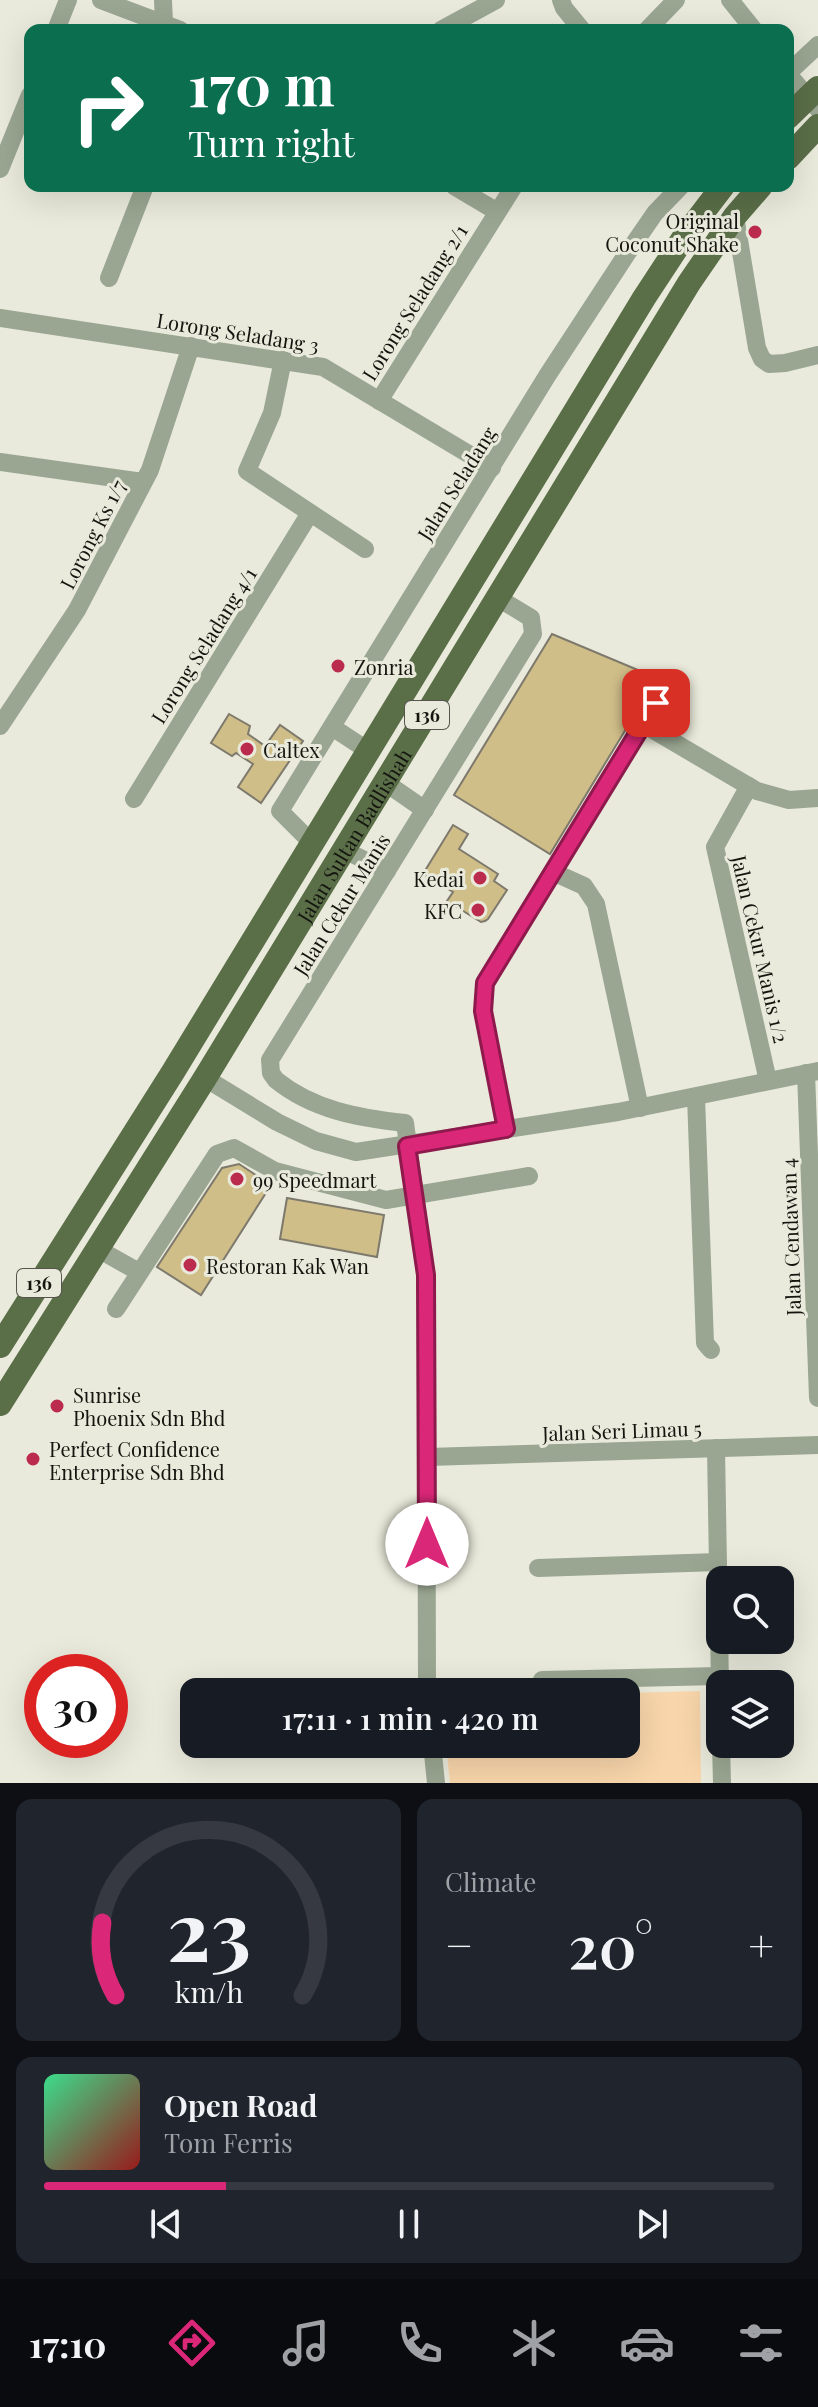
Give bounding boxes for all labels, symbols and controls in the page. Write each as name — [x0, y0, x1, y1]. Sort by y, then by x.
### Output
text: 170 m — [188, 46, 335, 121]
icon: right — [56, 56, 160, 160]
text: Turn right — [188, 118, 355, 166]
place label: Original Coconut Shake — [605, 207, 739, 257]
street label: Lorong Seladang 2/1 — [355, 219, 473, 385]
marker: Original Coconut Shake — [746, 223, 764, 241]
street label: Lorong Seladang 3 — [155, 306, 321, 358]
street label: Jalan Seladang — [410, 421, 502, 546]
street label: Lorong Ks 1/7 — [53, 475, 131, 593]
street label: Lorong Seladang 4/1 — [144, 562, 262, 728]
place label: Zonria — [354, 653, 413, 680]
marker: Zonria — [329, 657, 347, 675]
pin — [622, 669, 690, 737]
icon: arrive — [634, 681, 678, 725]
road number: 136 — [405, 701, 449, 729]
place label: Caltex — [263, 736, 320, 763]
marker: Caltex — [238, 740, 256, 758]
street label: Jalan Sultan Badlishah — [289, 742, 417, 928]
street label: Jalan Cekur Manis — [286, 828, 396, 981]
street label: Jalan Cekur Manis 1/2 — [726, 852, 796, 1045]
place label: Kedai — [413, 865, 464, 892]
marker: Kedai — [471, 869, 489, 887]
place label: KFC — [424, 897, 462, 924]
marker: KFC — [469, 901, 487, 919]
street label: Jalan Cendawan 4 — [774, 1158, 806, 1317]
place label: 99 Speedmart — [253, 1166, 377, 1193]
marker: 99 Speedmart — [228, 1170, 246, 1188]
place label: Restoran Kak Wan — [206, 1252, 369, 1279]
marker: Restoran Kak Wan — [181, 1256, 199, 1274]
road number: 136 — [17, 1269, 61, 1297]
place label: Sunrise Phoenix Sdn Bhd — [73, 1381, 226, 1431]
marker: Sunrise Phoenix Sdn Bhd — [48, 1397, 66, 1415]
street label: Jalan Seri Limau 5 — [541, 1414, 702, 1446]
place label: Perfect Confidence Enterprise Sdn Bhd — [49, 1435, 225, 1485]
marker: Perfect Confidence Enterprise Sdn Bhd — [24, 1450, 42, 1468]
position arrow — [385, 1502, 469, 1586]
map controls — [706, 1566, 794, 1758]
button: search — [706, 1566, 794, 1654]
speed limit sign: 30 — [24, 1654, 128, 1758]
button: layers — [706, 1670, 794, 1758]
text: 17:11 · 1 min · 420 m — [282, 1698, 538, 1738]
text: Climate — [445, 1864, 536, 1899]
text: 23 — [166, 1872, 251, 1983]
text: 20° — [568, 1904, 653, 1984]
text: − — [445, 1914, 473, 1973]
text: + — [748, 1914, 774, 1973]
text: km/h — [174, 1972, 243, 2010]
text: Open Road — [164, 2085, 317, 2125]
text: Tom Ferris — [164, 2125, 293, 2160]
icon: previous — [144, 2202, 188, 2246]
icon: pause — [387, 2202, 431, 2246]
icon: next — [630, 2202, 674, 2246]
icon: directions — [164, 2315, 220, 2371]
icon: music — [278, 2315, 334, 2371]
icon: phone — [392, 2315, 448, 2371]
icon: climate — [506, 2315, 562, 2371]
icon: car — [619, 2315, 675, 2371]
icon: filters — [733, 2315, 789, 2371]
text: 17:10 — [29, 2319, 107, 2367]

